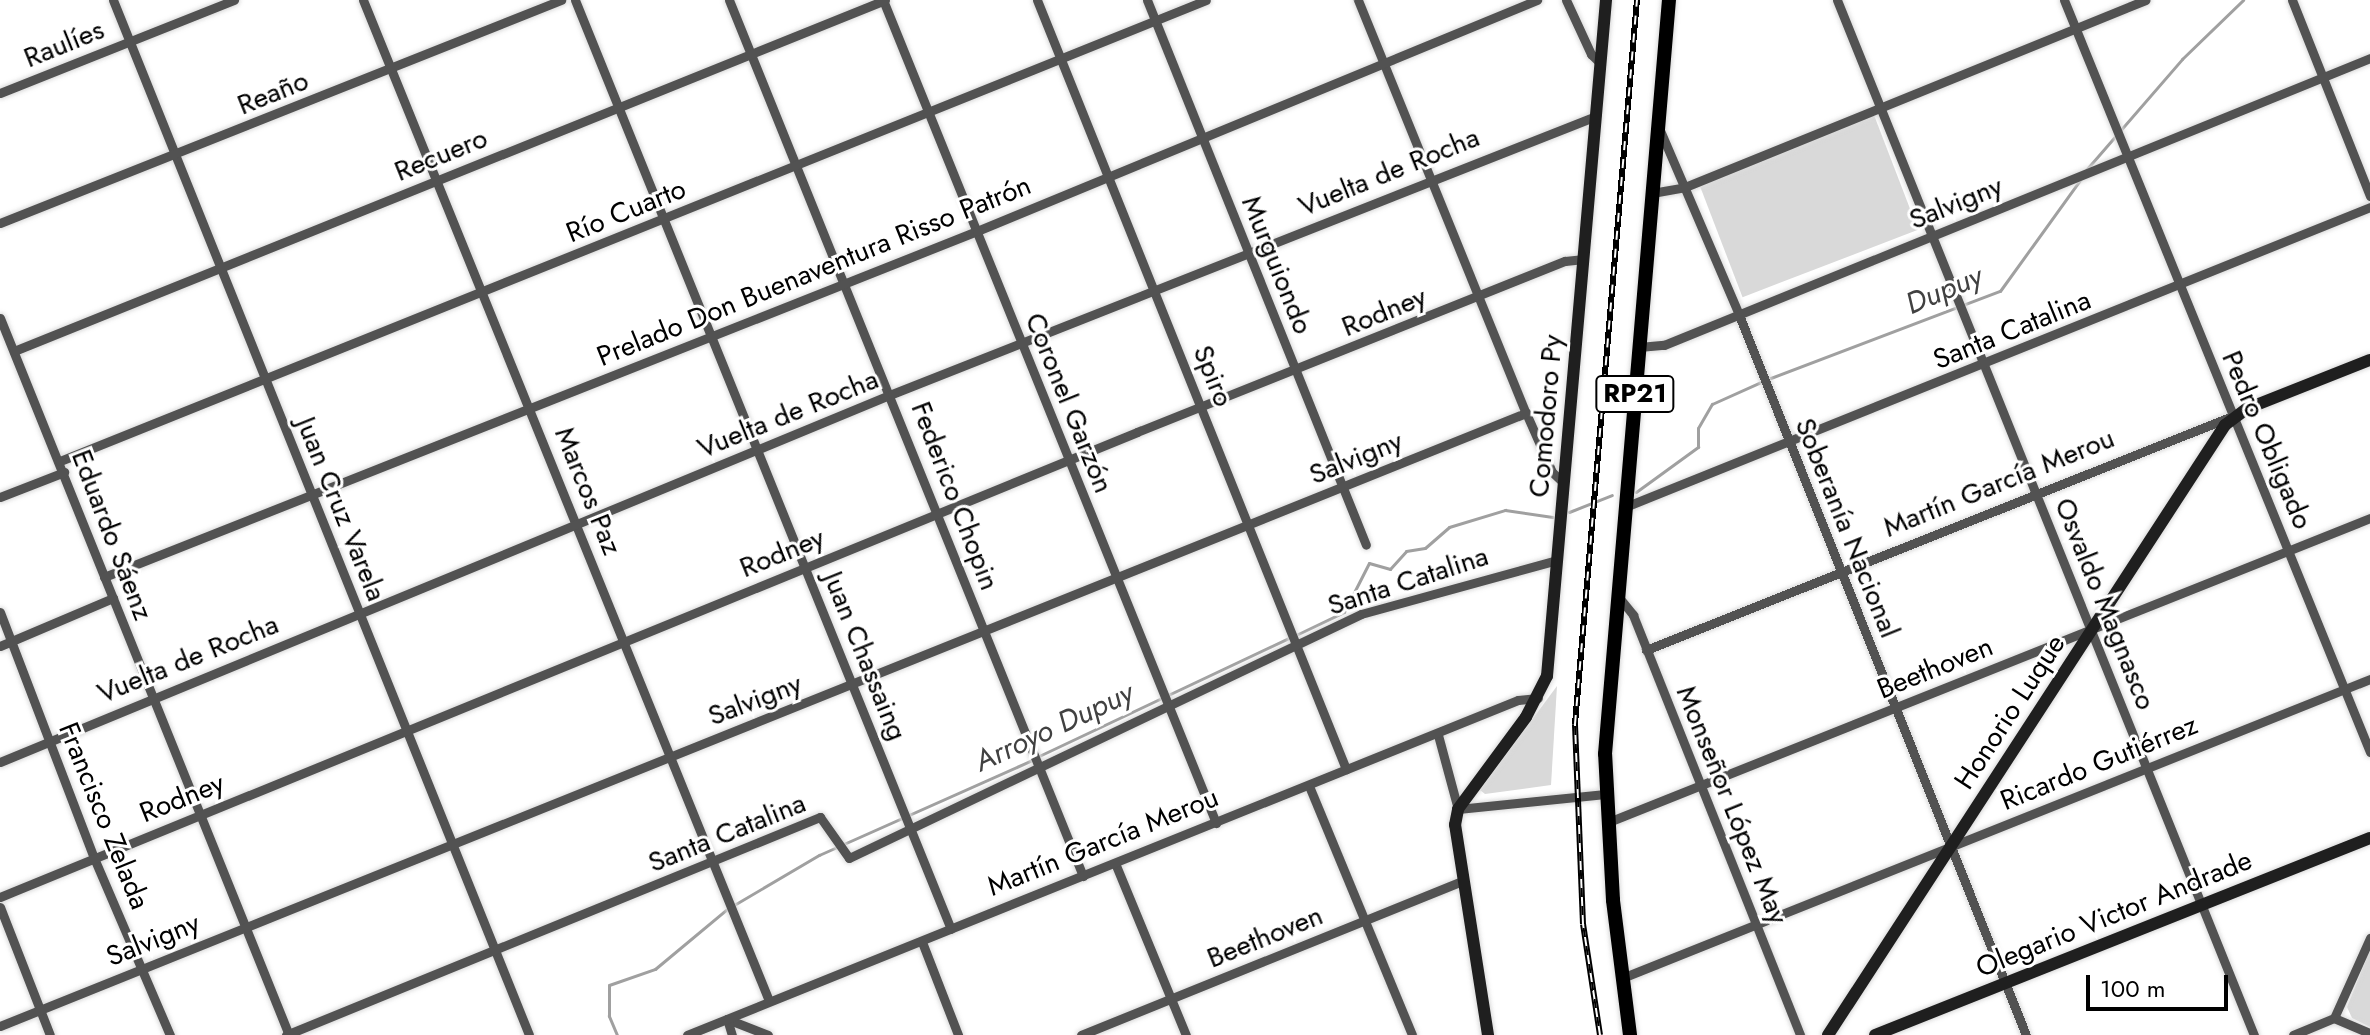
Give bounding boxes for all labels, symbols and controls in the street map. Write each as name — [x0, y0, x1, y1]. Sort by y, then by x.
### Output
street label: Raulíes — [19, 13, 109, 75]
street label: Reaño — [233, 64, 313, 122]
street label: Vuelta de Rocha — [1294, 120, 1484, 224]
street label: Recuero — [390, 121, 492, 189]
street label: Prelado Don Buenaventura Risso Patrón — [592, 168, 1036, 374]
street label: Salvigny — [1904, 169, 2008, 237]
street label: Río Cuarto — [561, 172, 691, 250]
street label: Murguiondo — [1234, 191, 1320, 339]
water label: Dupuy — [1900, 258, 1988, 322]
street label: Rodney — [1337, 280, 1431, 344]
street label: Santa Catalina — [1928, 283, 2096, 377]
street label: Coronel Garzón — [1018, 308, 1120, 498]
street label: Comodoro Py — [1522, 333, 1570, 499]
street label: Spiro — [1186, 340, 1240, 412]
street label: Pedro Obligado — [2214, 346, 2320, 534]
street label: Vuelta de Rocha — [693, 362, 883, 466]
road number: RP21 — [1595, 372, 1675, 416]
street label: Federico Chopin — [904, 397, 1006, 595]
street label: Juan Cruz Varela — [289, 412, 393, 606]
street label: Soberanía Nacional — [1788, 413, 1906, 643]
street label: Martín García Merou — [1879, 421, 2119, 545]
street label: Marcos Paz — [547, 422, 629, 560]
street label: Salvigny — [1304, 424, 1408, 492]
street label: Eduardo Sáenz — [64, 445, 160, 625]
street label: Osvaldo Magnasco — [2047, 493, 2163, 715]
street label: Rodney — [735, 521, 829, 585]
street label: Santa Catalina — [1323, 539, 1493, 623]
street label: Juan Chassaing — [816, 567, 914, 745]
street label: Vuelta de Rocha — [93, 607, 283, 711]
street label: Honorio Luque — [1948, 628, 2072, 796]
street label: Beethoven — [1872, 630, 1998, 706]
street label: Salvigny — [703, 667, 807, 733]
water label: Arroyo Dupuy — [969, 675, 1139, 779]
street label: Monseñor López May — [1669, 681, 1795, 929]
street label: Ricardo Gutiérrez — [1996, 708, 2202, 818]
street label: Francisco Zelada — [51, 718, 157, 914]
street label: Rodney — [135, 766, 229, 830]
street label: Martín García Merou — [983, 780, 1223, 904]
street label: Santa Catalina — [643, 786, 811, 880]
street label: Olegario Victor Andrade — [1971, 843, 2257, 985]
street label: Beethoven — [1202, 899, 1328, 975]
street label: Salvigny — [101, 906, 205, 974]
scale bar — [2090, 959, 2232, 1009]
text: 100 m — [2100, 971, 2166, 1006]

